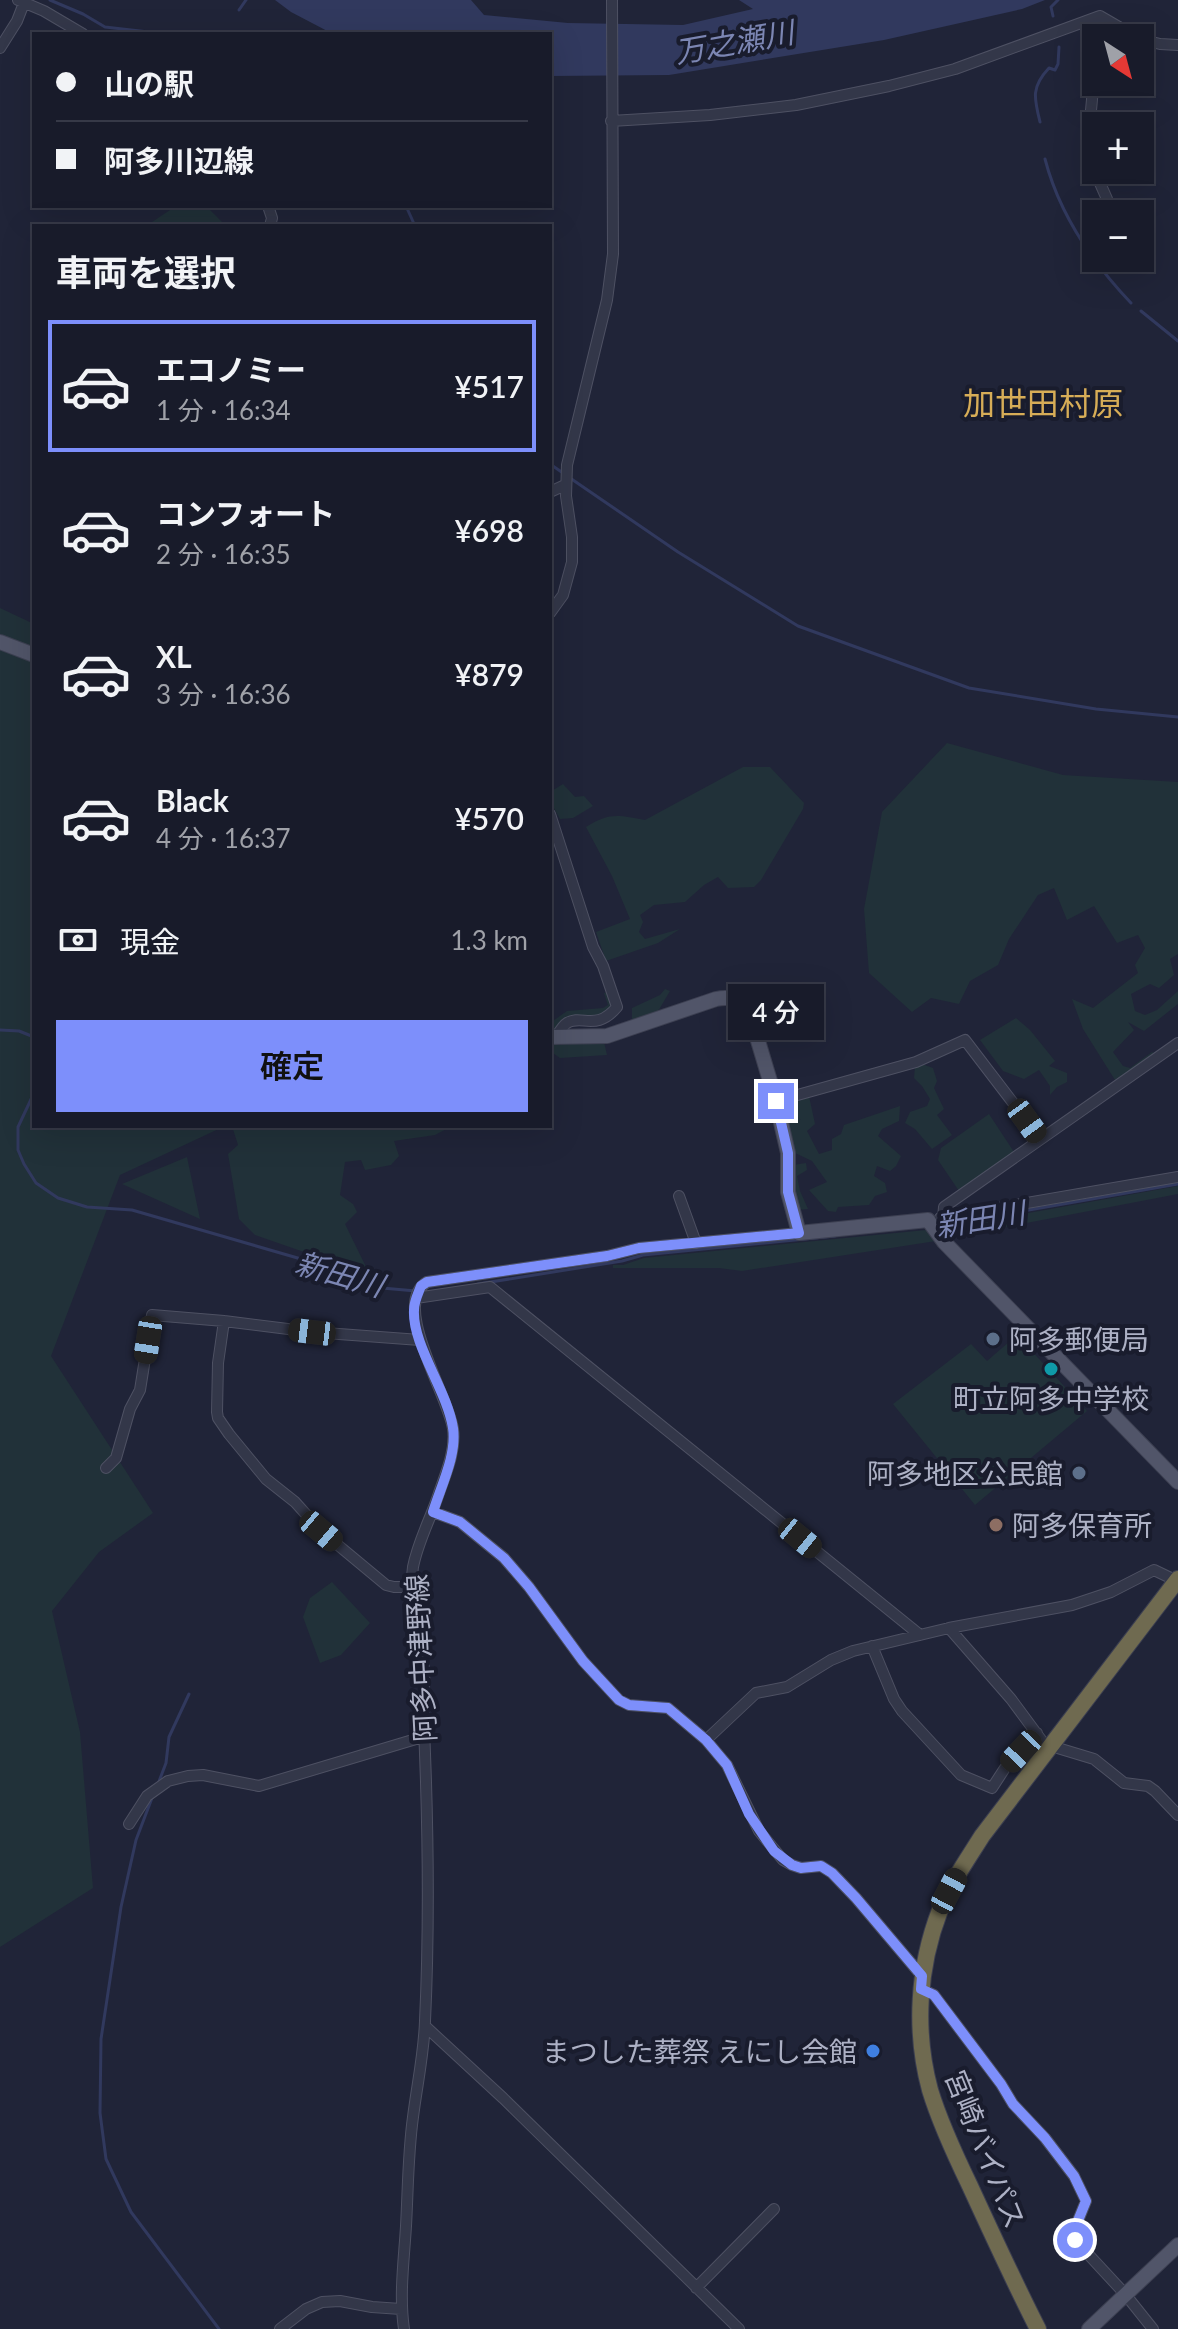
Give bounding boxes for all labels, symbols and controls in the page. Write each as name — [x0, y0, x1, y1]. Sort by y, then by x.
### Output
water label: 万之瀬川 — [672, 12, 799, 69]
north arrow — [1082, 24, 1154, 96]
map controls — [1082, 24, 1154, 272]
text: 山の駅 — [104, 65, 194, 101]
button: + — [1082, 112, 1154, 184]
text: 阿多川辺線 — [104, 142, 254, 178]
button: − — [1082, 200, 1154, 272]
text: 車両を選択 — [56, 250, 236, 294]
icon: car — [60, 350, 132, 422]
text: エコノミー — [156, 351, 306, 387]
text: ¥517 — [454, 368, 524, 404]
district label: 加世田村原 — [963, 383, 1123, 422]
text: 1 分 · 16:34 — [156, 394, 291, 426]
icon: car — [60, 494, 132, 566]
text: コンフォート — [156, 495, 335, 531]
text: ¥698 — [454, 512, 524, 548]
text: 2 分 · 16:35 — [156, 538, 291, 570]
icon: car — [60, 638, 132, 710]
text: XL — [156, 638, 192, 674]
text: ¥879 — [454, 656, 524, 692]
text: 3 分 · 16:36 — [156, 678, 291, 710]
icon: car — [60, 782, 132, 854]
text: Black — [156, 782, 229, 818]
text: ¥570 — [454, 800, 524, 836]
text: 4 分 · 16:37 — [156, 822, 291, 854]
icon: cash — [56, 918, 100, 962]
text: 現金 — [120, 923, 180, 959]
text: 1.3 km — [450, 924, 528, 956]
callout: 4 分 — [728, 985, 824, 1041]
text: 4 分 — [752, 996, 800, 1028]
button: 確定 — [56, 1020, 528, 1112]
route end — [758, 1083, 794, 1119]
car — [1003, 1095, 1051, 1147]
water label: 新田川 — [933, 1193, 1030, 1243]
water label: 新田川 — [292, 1243, 391, 1304]
car — [132, 1314, 164, 1366]
car — [287, 1317, 337, 1347]
place label: 阿多郵便局 — [1009, 1322, 1149, 1356]
marker: 阿多郵便局 — [984, 1330, 1002, 1348]
marker: 町立阿多中学校 — [1042, 1360, 1060, 1378]
place label: 町立阿多中学校 — [953, 1381, 1149, 1415]
place label: 阿多地区公民館 — [867, 1456, 1063, 1490]
marker: 阿多地区公民館 — [1070, 1464, 1088, 1482]
car — [295, 1506, 347, 1556]
place label: 阿多保育所 — [1012, 1508, 1152, 1542]
car — [774, 1514, 826, 1562]
marker: 阿多保育所 — [987, 1516, 1005, 1534]
street label: 阿多中津野線 — [399, 1573, 441, 1743]
car — [996, 1725, 1046, 1777]
car — [927, 1864, 971, 1918]
place label: まつした葬祭 えにし会館 — [542, 2034, 857, 2068]
marker: まつした葬祭 えにし会館 — [864, 2042, 882, 2060]
street label: 宮崎バイパス — [939, 2065, 1033, 2233]
route start — [1057, 2222, 1093, 2258]

